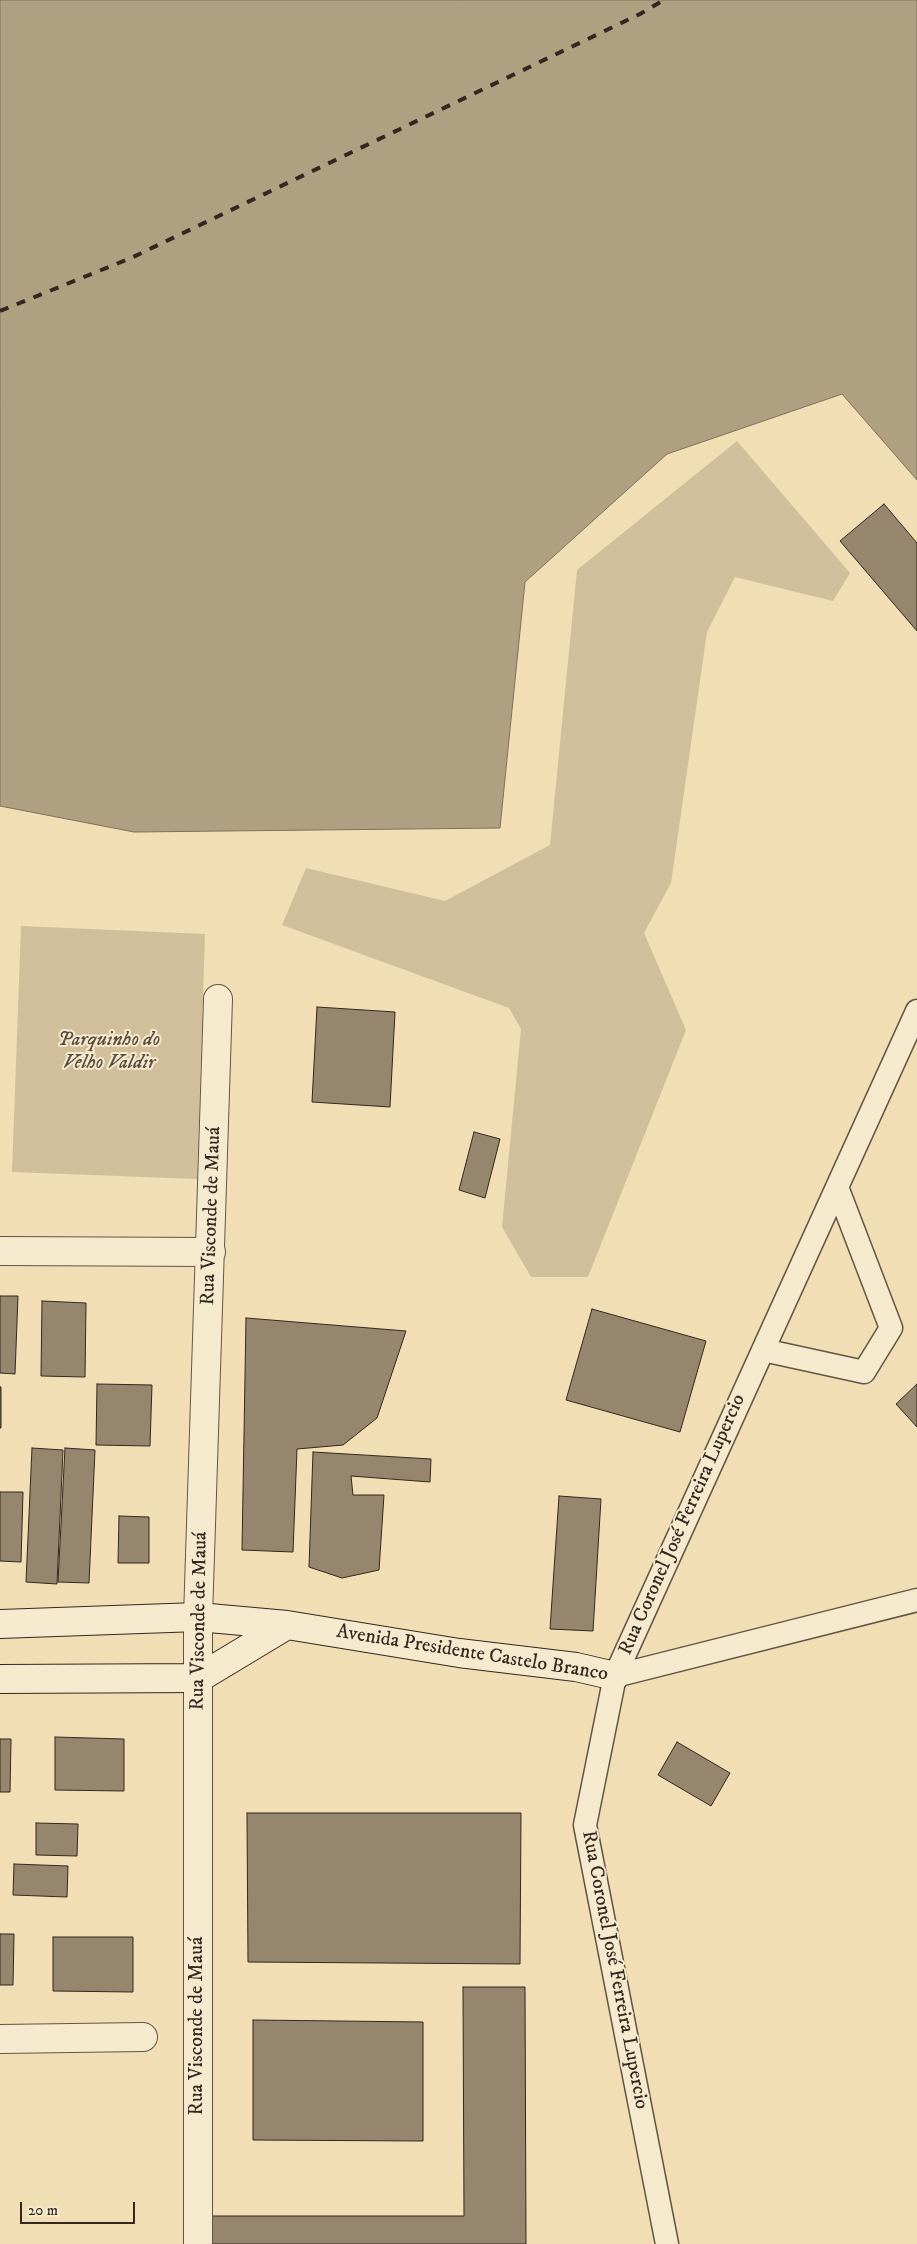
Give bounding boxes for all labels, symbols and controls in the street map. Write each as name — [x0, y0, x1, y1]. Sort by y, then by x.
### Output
park label: Parquinho do Velho Valdir — [58, 1029, 160, 1076]
street label: Rua Visconde de Mauá — [197, 1126, 227, 1306]
street label: Rua Coronel José Ferreira Lupercio — [614, 1391, 752, 1659]
street label: Rua Visconde de Mauá — [186, 1531, 214, 1711]
street label: Avenida Presidente Castelo Branco — [334, 1621, 610, 1687]
street label: Rua Coronel José Ferreira Lupercio — [575, 1829, 653, 2111]
street label: Rua Visconde de Mauá — [186, 1937, 210, 2115]
scale bar — [22, 2192, 138, 2224]
text: 20 m — [28, 2201, 58, 2220]

